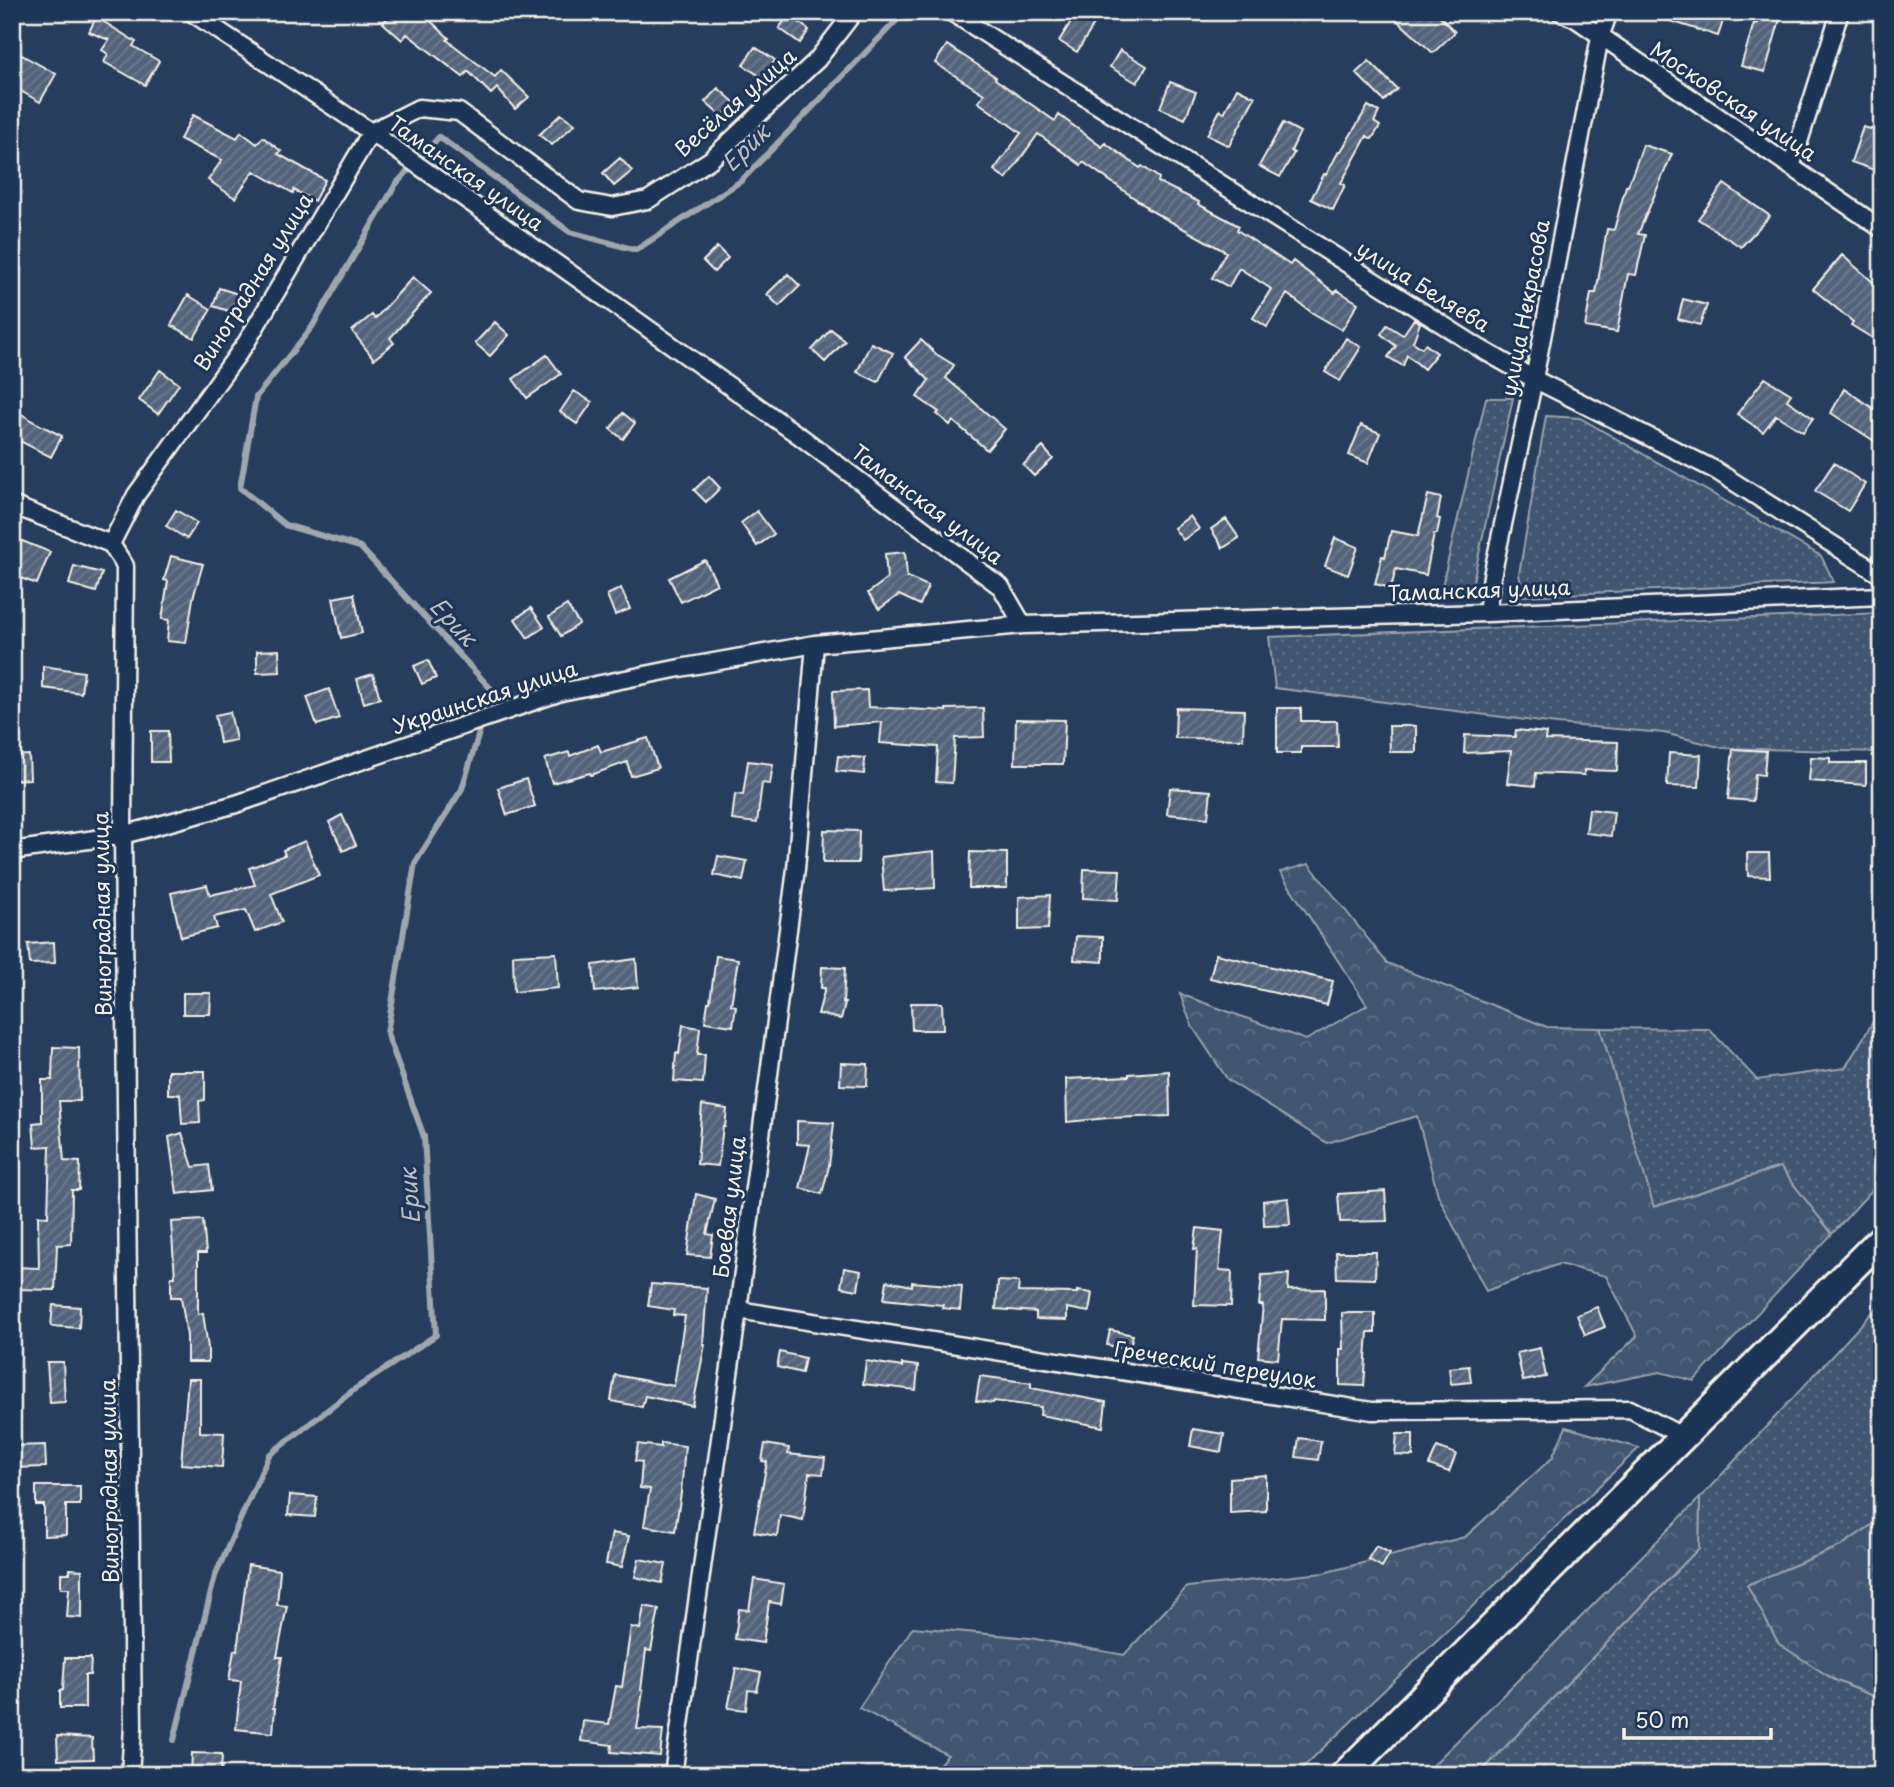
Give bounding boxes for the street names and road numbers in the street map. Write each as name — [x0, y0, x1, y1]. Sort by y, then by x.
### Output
street label: Московская улица — [1644, 33, 1825, 169]
street label: Весёлая улица — [667, 39, 803, 163]
street label: Таманская улица — [383, 107, 552, 238]
street label: Виноградная улица — [185, 185, 320, 376]
street label: улица Некрасова — [1491, 216, 1557, 399]
street label: улица Беляева — [1351, 231, 1497, 339]
street label: Таманская улица — [846, 436, 1011, 572]
street label: Таманская улица — [1387, 570, 1572, 608]
street label: Украинская улица — [388, 651, 582, 741]
street label: Виноградная улица — [83, 811, 119, 1017]
street label: Боевая улица — [703, 1133, 753, 1280]
street label: Греческий переулок — [1112, 1331, 1319, 1395]
street label: Виноградная улица — [90, 1378, 126, 1584]

